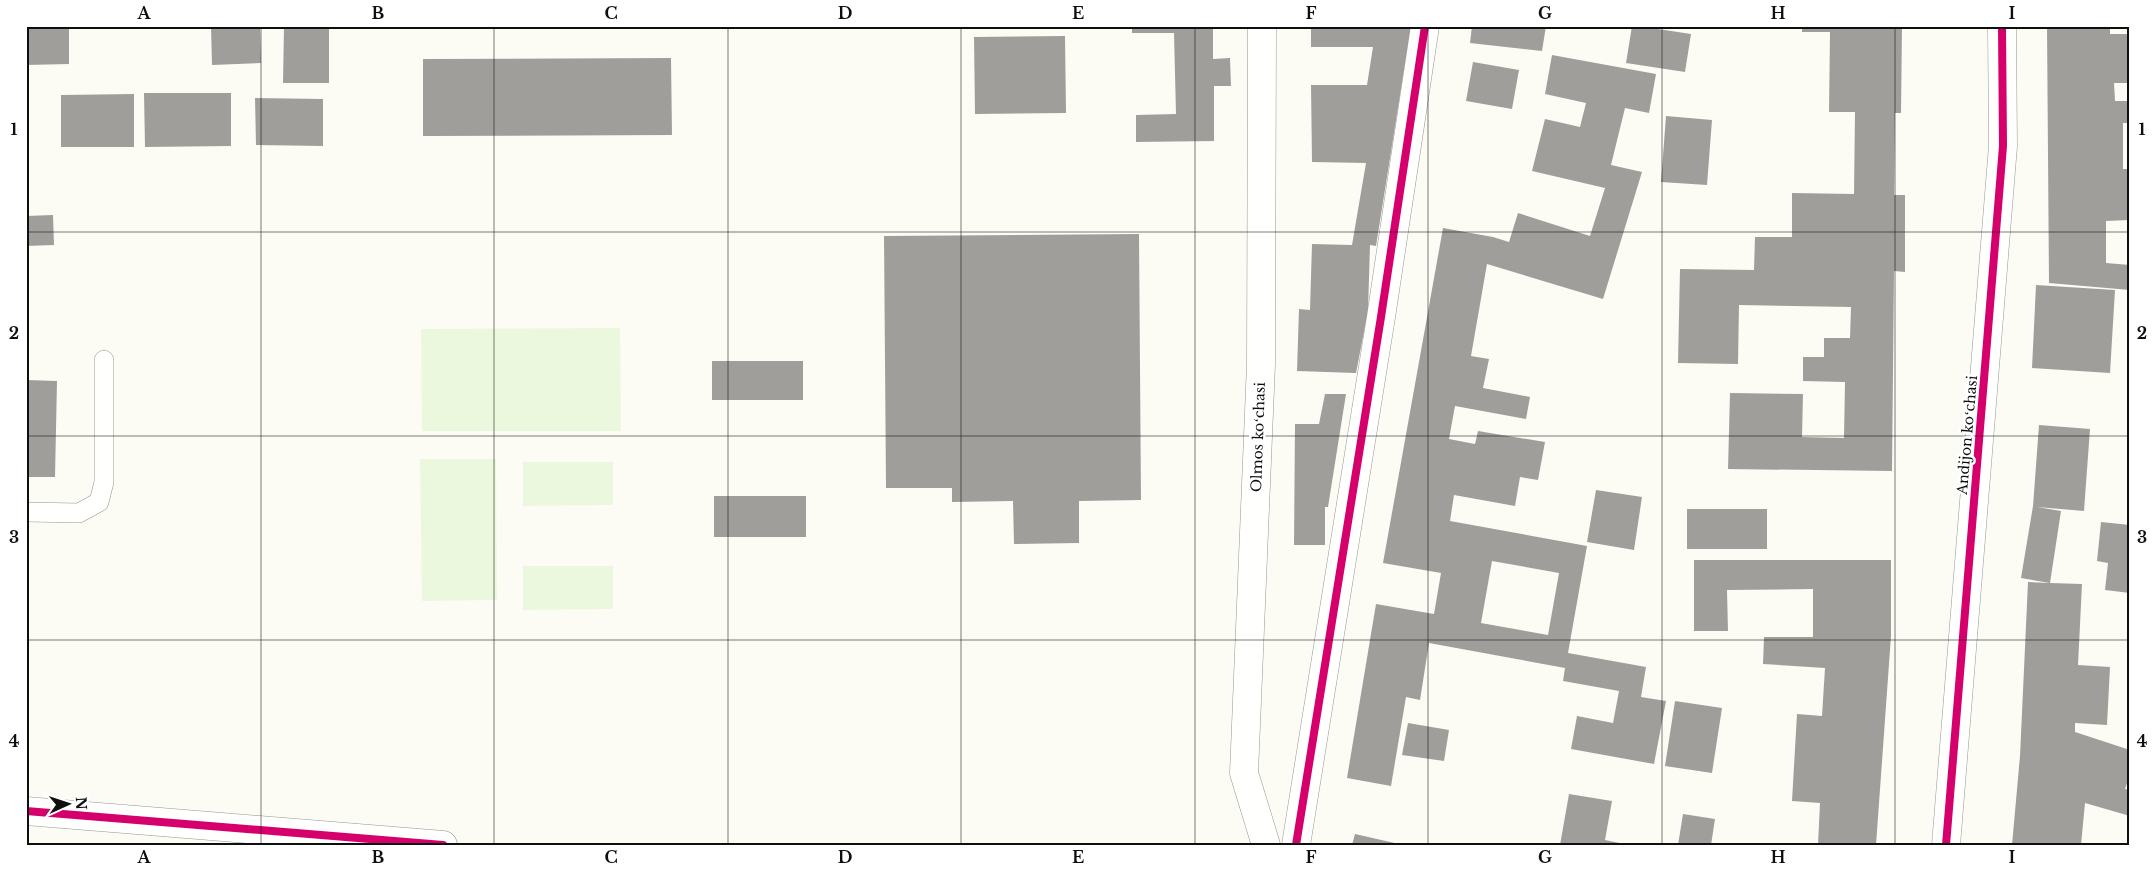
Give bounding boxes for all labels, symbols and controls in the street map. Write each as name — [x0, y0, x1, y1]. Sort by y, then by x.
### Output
text: A — [137, 3, 152, 23]
text: B — [372, 3, 385, 23]
text: C — [604, 3, 618, 23]
text: D — [838, 3, 852, 23]
text: E — [1072, 3, 1084, 23]
text: F — [1305, 3, 1317, 23]
text: G — [1538, 3, 1552, 23]
text: H — [1770, 3, 1786, 23]
text: I — [2009, 3, 2016, 23]
text: 1 — [11, 119, 18, 139]
text: 1 — [2139, 119, 2146, 139]
text: 2 — [9, 323, 19, 343]
text: 2 — [2137, 323, 2147, 343]
street label: Andijon koʻchasi — [1953, 374, 1981, 496]
street label: Olmos koʻchasi — [1247, 381, 1269, 492]
text: 3 — [9, 527, 19, 547]
text: 3 — [2137, 527, 2147, 547]
text: 4 — [9, 731, 19, 751]
text: 4 — [2137, 731, 2147, 751]
north arrow — [42, 778, 92, 828]
text: N — [72, 796, 90, 810]
text: A — [137, 847, 152, 867]
text: B — [372, 847, 385, 867]
text: C — [604, 847, 618, 867]
text: D — [838, 847, 852, 867]
text: E — [1072, 847, 1084, 867]
text: F — [1305, 847, 1317, 867]
text: G — [1538, 847, 1552, 867]
text: H — [1770, 847, 1786, 867]
text: I — [2009, 847, 2016, 867]

